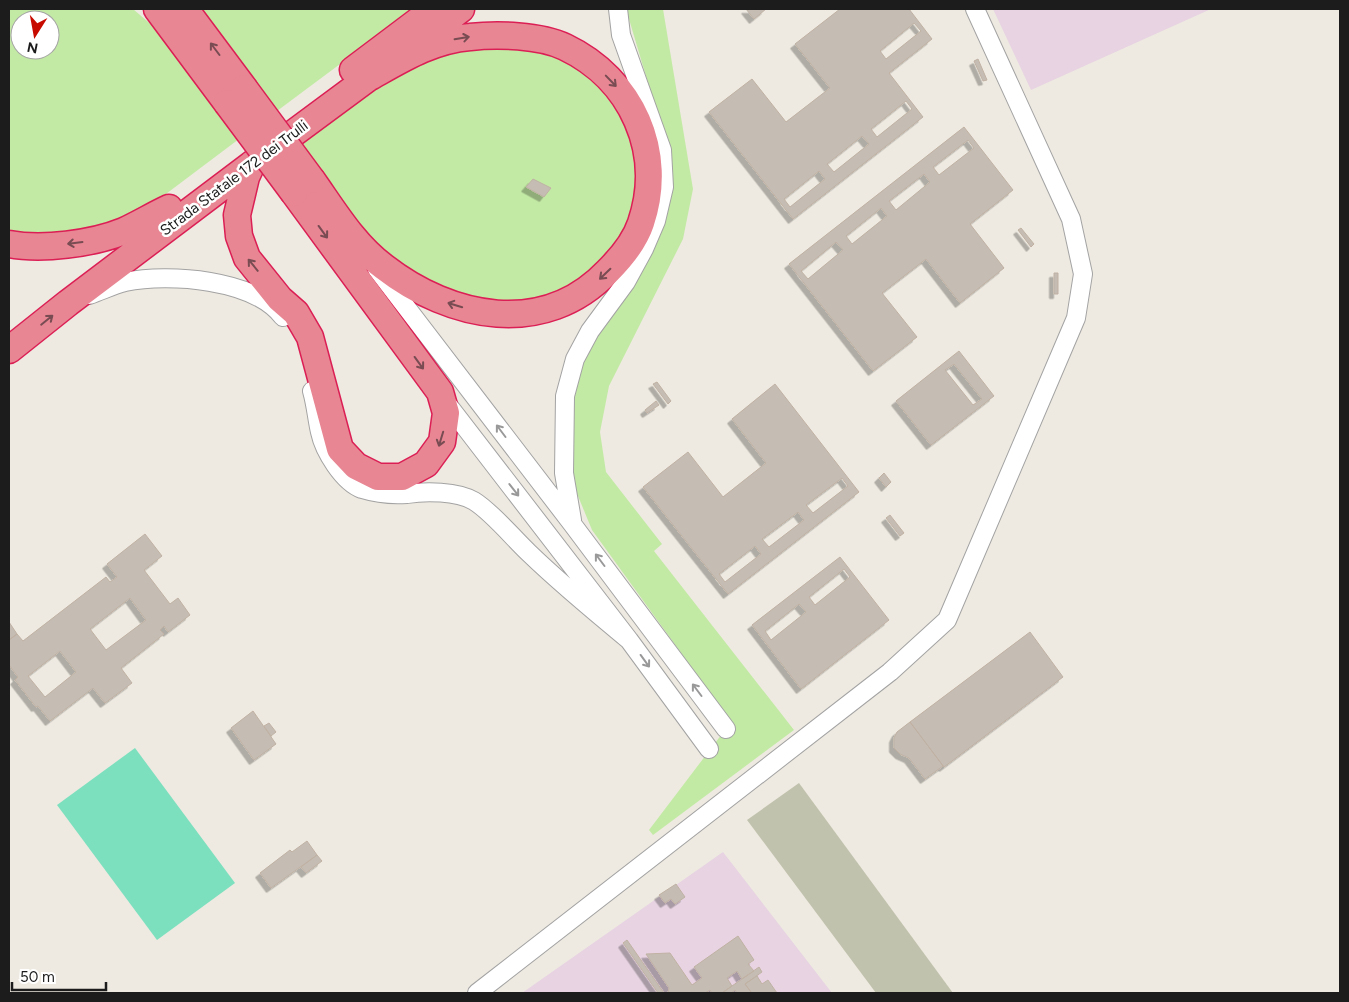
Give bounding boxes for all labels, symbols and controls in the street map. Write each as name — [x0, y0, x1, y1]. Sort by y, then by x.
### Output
north arrow — [10, 10, 60, 60]
one-way arrow — [454, 33, 470, 43]
text: N — [26, 38, 40, 57]
one-way arrow — [210, 42, 220, 56]
one-way arrow — [605, 75, 617, 88]
street label: Strada Statale 172 dei Trulli — [157, 117, 311, 239]
one-way arrow — [318, 225, 328, 239]
one-way arrow — [67, 238, 83, 248]
one-way arrow — [247, 259, 258, 272]
one-way arrow — [599, 268, 612, 280]
one-way arrow — [447, 300, 463, 310]
one-way arrow — [40, 314, 53, 325]
one-way arrow — [414, 356, 424, 370]
one-way arrow — [496, 424, 506, 438]
one-way arrow — [436, 431, 446, 447]
one-way arrow — [508, 484, 519, 497]
one-way arrow — [594, 554, 605, 567]
one-way arrow — [640, 654, 650, 668]
one-way arrow — [692, 683, 702, 697]
scale bar — [12, 960, 106, 992]
text: 50 m — [20, 968, 55, 986]

